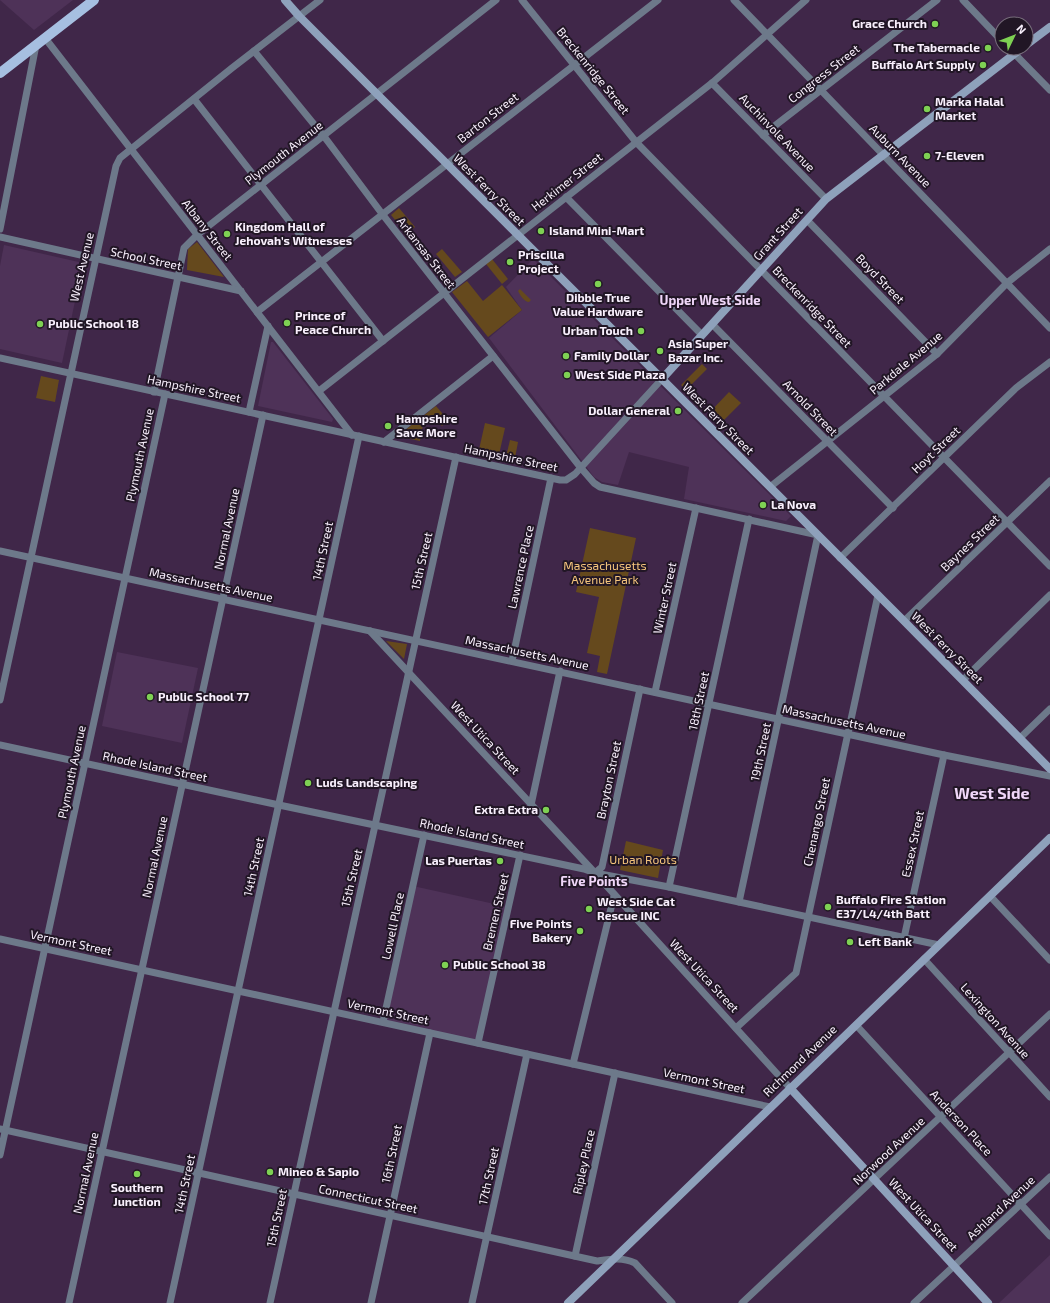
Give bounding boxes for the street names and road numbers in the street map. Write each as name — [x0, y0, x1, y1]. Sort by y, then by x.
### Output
street label: Breckenridge Street — [554, 24, 633, 117]
street label: Congress Street — [785, 41, 862, 105]
street label: Barton Street — [454, 89, 521, 145]
street label: Auchinvole Avenue — [737, 90, 818, 174]
street label: Plymouth Avenue — [242, 117, 325, 187]
street label: Auburn Avenue — [867, 121, 934, 190]
street label: Herkimer Street — [528, 149, 605, 213]
street label: West Ferry Street — [451, 151, 529, 228]
street label: Albany Street — [180, 196, 236, 263]
street label: Grant Street — [750, 204, 805, 263]
street label: Arkansas Street — [395, 214, 459, 291]
street label: West Avenue — [66, 231, 96, 303]
street label: School Street — [109, 244, 184, 272]
street label: Boyd Street — [854, 251, 908, 306]
street label: Breckenridge Street — [770, 263, 855, 350]
street label: Parkdale Avenue — [866, 328, 945, 397]
street label: Hampshire Street — [146, 371, 243, 405]
street label: Arnold Street — [780, 376, 841, 439]
street label: West Ferry Street — [680, 380, 758, 457]
street label: Plymouth Avenue — [122, 407, 156, 503]
street label: Hoyt Street — [908, 423, 963, 476]
street label: Hampshire Street — [463, 440, 560, 474]
street label: Normal Avenue — [211, 487, 242, 571]
street label: Baynes Street — [937, 511, 1002, 574]
street label: 14th Street — [309, 520, 335, 581]
street label: Lawrence Place — [504, 524, 536, 610]
street label: 15th Street — [408, 530, 435, 591]
street label: Winter Street — [650, 560, 679, 635]
street label: Massachusetts Avenue — [148, 564, 274, 604]
street label: West Ferry Street — [909, 609, 987, 686]
street label: Massachusetts Avenue — [464, 632, 590, 672]
street label: 18th Street — [685, 670, 711, 731]
street label: West Utica Street — [448, 698, 524, 777]
street label: Massachusetts Avenue — [781, 701, 907, 741]
street label: 19th Street — [747, 721, 773, 782]
street label: Plymouth Avenue — [54, 724, 88, 820]
street label: Brayton Street — [593, 739, 623, 820]
street label: Rhode Island Street — [102, 748, 209, 784]
street label: Chenango Street — [800, 776, 832, 867]
street label: Essex Street — [898, 809, 926, 878]
street label: Normal Avenue — [139, 815, 170, 899]
street label: Rhode Island Street — [419, 815, 526, 851]
street label: 14th Street — [240, 836, 266, 897]
street label: 15th Street — [338, 847, 365, 908]
street label: Bremen Street — [479, 872, 511, 952]
street label: Lowell Place — [378, 891, 406, 961]
street label: Vermont Street — [29, 927, 114, 958]
street label: West Utica Street — [667, 936, 743, 1015]
street label: Lexington Avenue — [958, 980, 1033, 1061]
street label: Vermont Street — [346, 996, 431, 1027]
street label: Richmond Avenue — [760, 1022, 839, 1099]
street label: Vermont Street — [662, 1065, 747, 1096]
street label: Anderson Place — [928, 1087, 996, 1158]
street label: Norwood Avenue — [850, 1113, 927, 1187]
street label: 16th Street — [378, 1123, 404, 1184]
street label: Ripley Place — [569, 1128, 597, 1195]
street label: Normal Avenue — [70, 1131, 101, 1215]
street label: 17th Street — [475, 1145, 501, 1206]
street label: 14th Street — [171, 1153, 197, 1214]
street label: Ashland Avenue — [964, 1172, 1037, 1242]
street label: West Utica Street — [886, 1175, 962, 1254]
street label: Connecticut Street — [317, 1181, 419, 1215]
street label: 15th Street — [263, 1187, 289, 1248]

